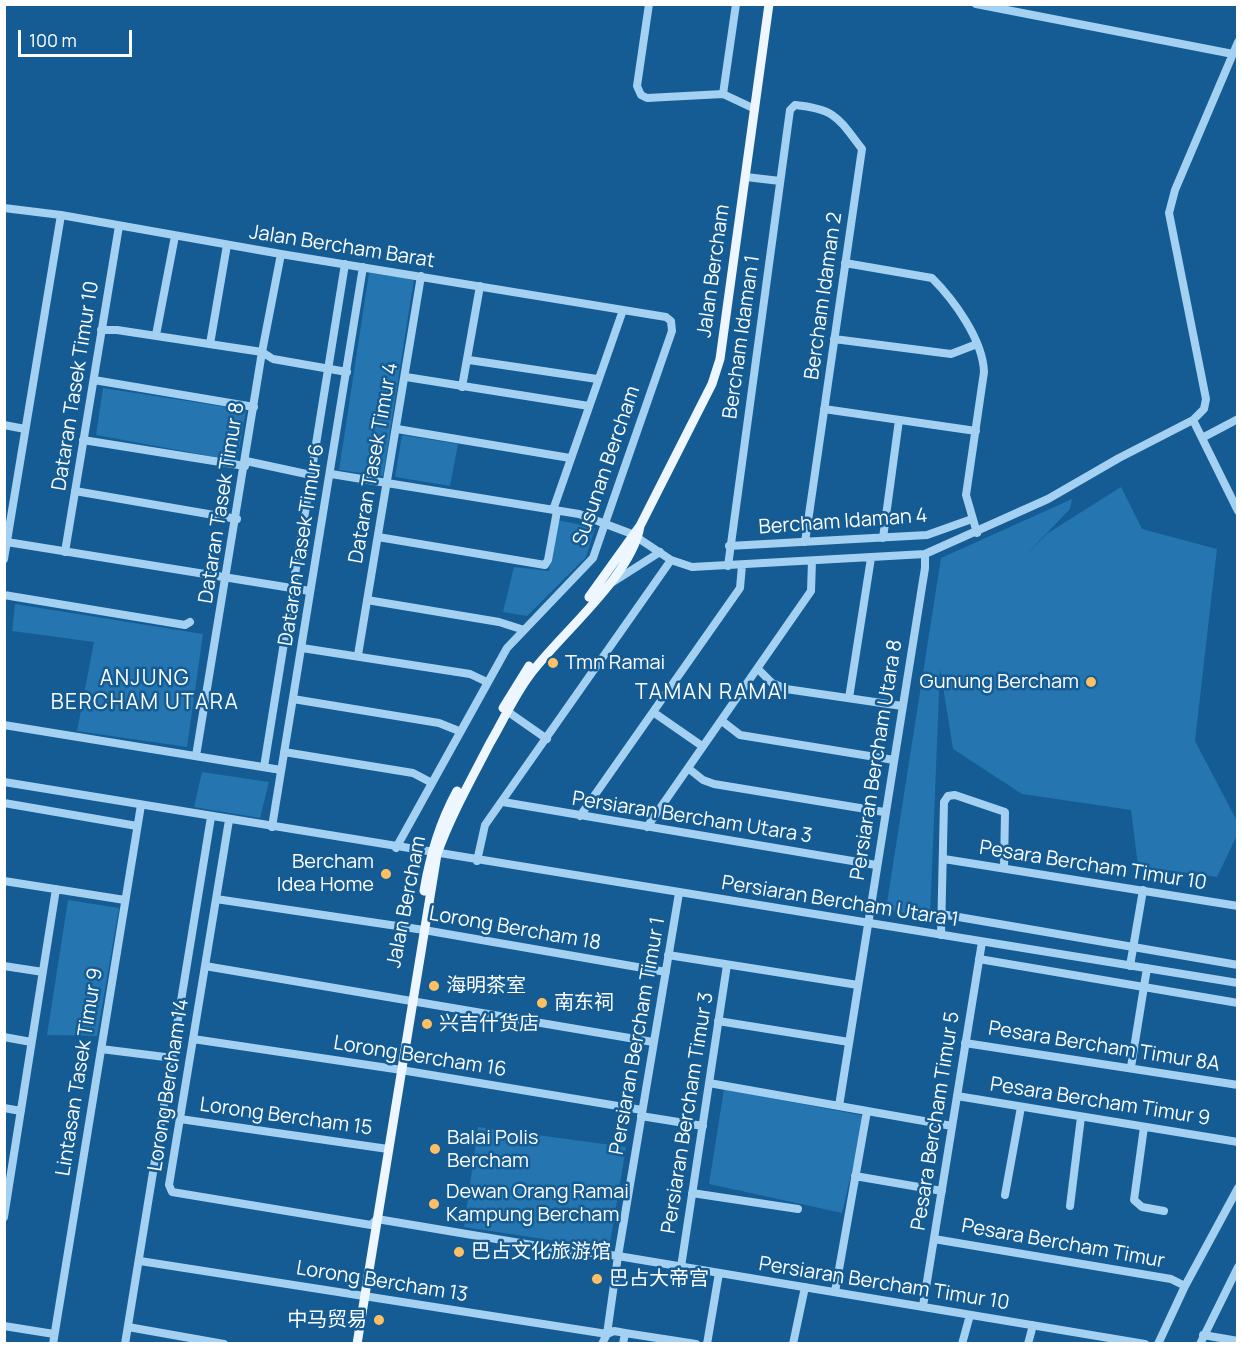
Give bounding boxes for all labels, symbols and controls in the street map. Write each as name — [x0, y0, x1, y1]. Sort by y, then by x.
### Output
scale bar — [21, 18, 135, 56]
text: 100 m — [29, 28, 77, 52]
street label: Jalan Bercham — [693, 203, 735, 339]
street label: Bercham Idaman 2 — [800, 211, 848, 381]
street label: Jalan Bercham Barat — [248, 220, 436, 274]
street label: Bercham Idaman 1 — [719, 253, 765, 421]
street label: Dataran Tasek Timur 10 — [48, 279, 104, 493]
street label: Dataran Tasek Timur 4 — [345, 361, 403, 565]
street label: Susunan Bercham — [568, 383, 646, 549]
street label: Dataran Tasek Timur 8 — [194, 401, 250, 605]
street label: Dataran Tasek Timur 6 — [274, 442, 330, 648]
street label: Bercham Idaman 4 — [758, 504, 928, 540]
street label: Persiaran Bercham Utara 8 — [846, 638, 908, 882]
place label: Tmn Ramai — [565, 651, 665, 675]
marker: Tmn Ramai — [546, 656, 560, 670]
district label: ANJUNG BERCHAM UTARA — [51, 666, 239, 716]
place label: Gunung Bercham — [920, 670, 1079, 694]
marker: Gunung Bercham — [1084, 675, 1098, 689]
district label: TAMAN RAMAI — [635, 680, 789, 706]
street label: Persiaran Bercham Utara 3 — [570, 787, 814, 849]
street label: Jalan Bercham — [382, 834, 432, 970]
street label: Pesara Bercham Timur 10 — [978, 836, 1208, 896]
place label: Bercham Idea Home — [277, 850, 374, 897]
marker: Bercham Idea Home — [379, 867, 393, 881]
street label: Persiaran Bercham Utara 1 — [720, 871, 960, 933]
street label: Lorong Bercham 18 — [427, 902, 603, 956]
street label: Persiaran Bercham Timur 1 — [605, 915, 671, 1157]
street label: Lintasan Tasek Timur 9 — [52, 966, 108, 1178]
place label: 海明茶室 — [446, 974, 526, 998]
marker: 海明茶室 — [427, 979, 441, 993]
street label: Persiaran Bercham Timur 3 — [657, 990, 719, 1236]
place label: 南东祠 — [554, 991, 614, 1015]
marker: 南东祠 — [535, 996, 549, 1010]
street label: Lorong Bercham 14 — [144, 997, 194, 1173]
street label: Pesara Bercham Timur 5 — [907, 1010, 965, 1232]
place label: 兴吉什货店 — [439, 1012, 539, 1036]
marker: 兴吉什货店 — [420, 1017, 434, 1031]
street label: Pesara Bercham Timur 8A — [986, 1017, 1222, 1077]
street label: Lorong Bercham 16 — [332, 1031, 508, 1083]
street label: Pesara Bercham Timur 9 — [988, 1073, 1212, 1131]
street label: Lorong Bercham 15 — [198, 1093, 374, 1141]
place label: Balai Polis Bercham — [447, 1126, 539, 1173]
marker: Balai Polis Bercham — [428, 1142, 442, 1156]
place label: Dewan Orang Ramai Kampung Bercham — [446, 1180, 629, 1227]
marker: Dewan Orang Ramai Kampung Bercham — [427, 1197, 441, 1211]
street label: Pesara Bercham Timur — [960, 1214, 1166, 1274]
place label: 巴占文化旅游馆 — [471, 1240, 611, 1264]
marker: 巴占文化旅游馆 — [452, 1245, 466, 1259]
street label: Persiaran Bercham Timur 10 — [757, 1252, 1011, 1316]
street label: Lorong Bercham 13 — [294, 1257, 470, 1307]
place label: 巴占大帝宫 — [609, 1267, 709, 1291]
marker: 巴占大帝宫 — [590, 1272, 604, 1286]
place label: 中马贸易 — [287, 1308, 367, 1332]
marker: 中马贸易 — [372, 1313, 386, 1327]

